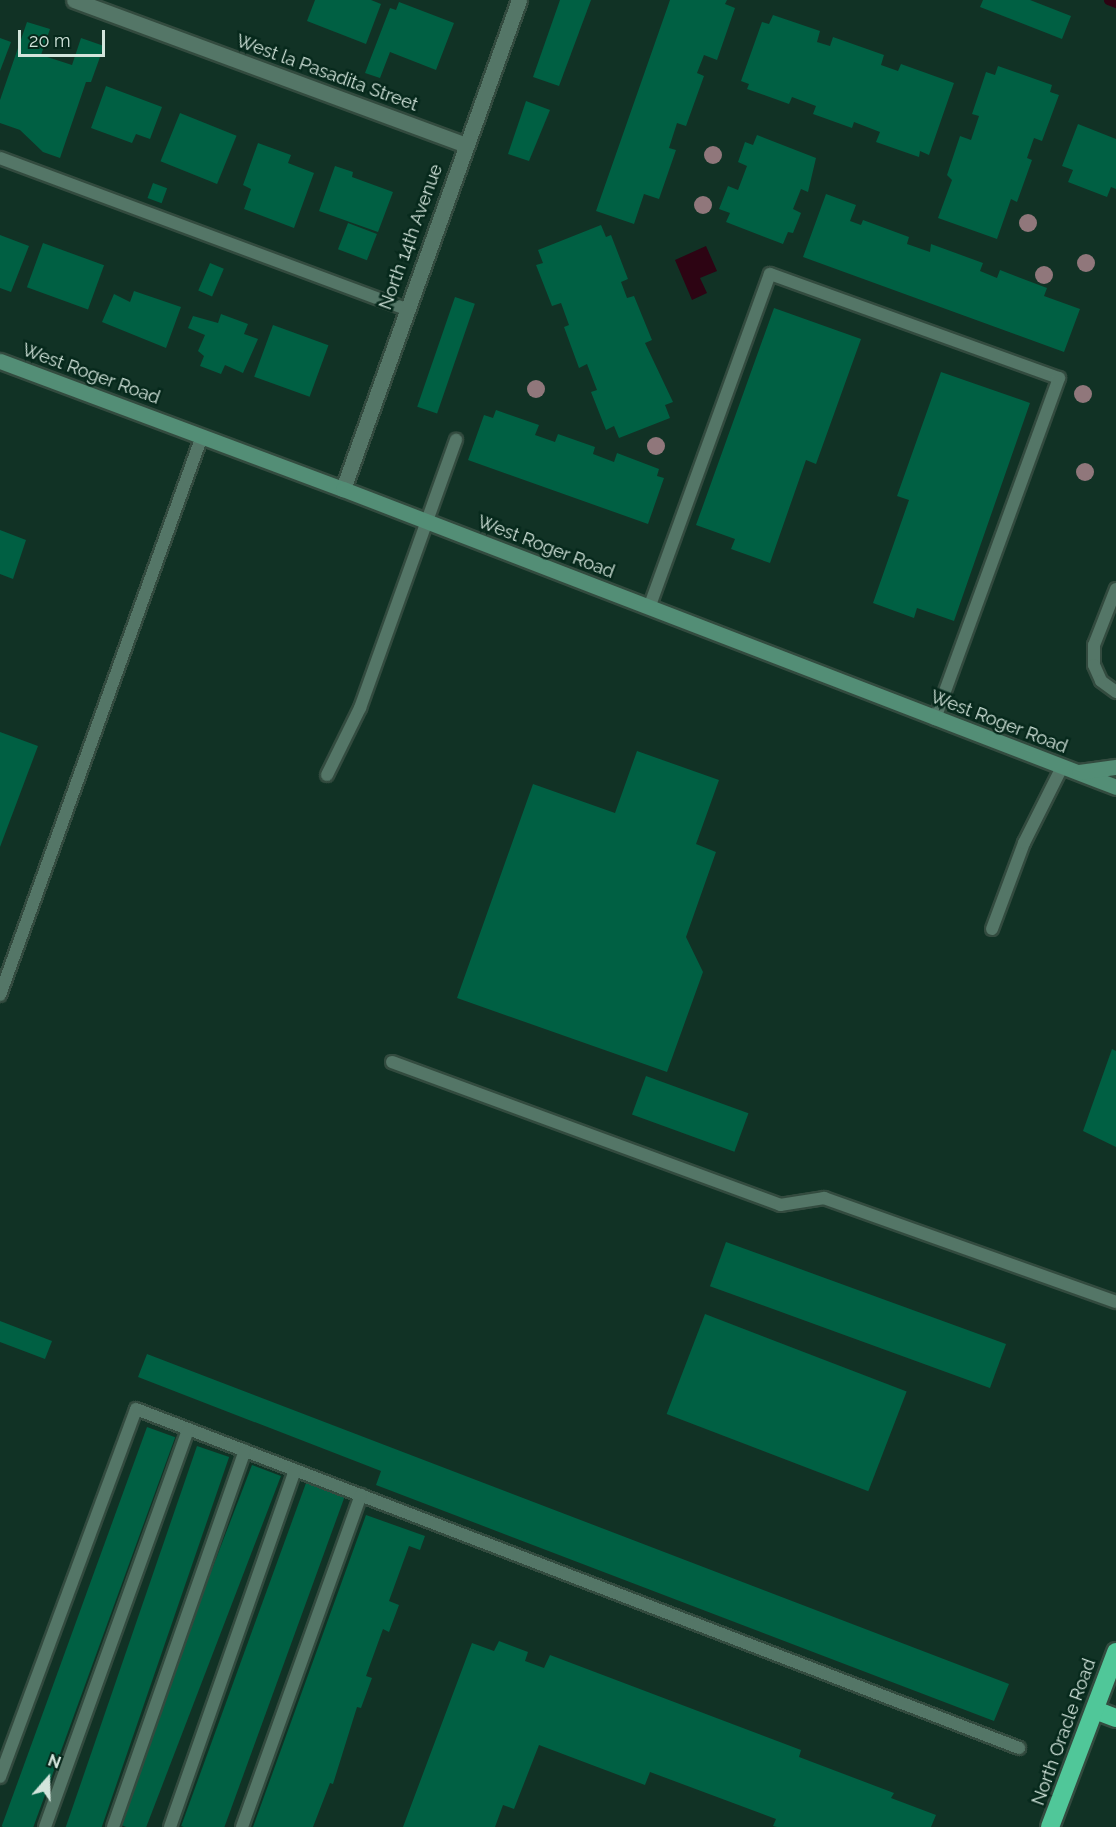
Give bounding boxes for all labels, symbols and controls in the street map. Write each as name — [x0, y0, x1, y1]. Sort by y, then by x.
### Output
scale bar — [21, 18, 108, 56]
text: 20 m — [29, 30, 71, 51]
street label: West la Pasadita Street — [233, 30, 421, 116]
street label: North 14th Avenue — [375, 161, 447, 313]
street label: West Roger Road — [19, 339, 163, 409]
street label: West Roger Road — [474, 511, 618, 583]
street label: West Roger Road — [927, 686, 1071, 758]
street label: North Oracle Road — [1027, 1656, 1101, 1808]
north arrow — [18, 1749, 78, 1809]
text: N — [45, 1751, 63, 1773]

